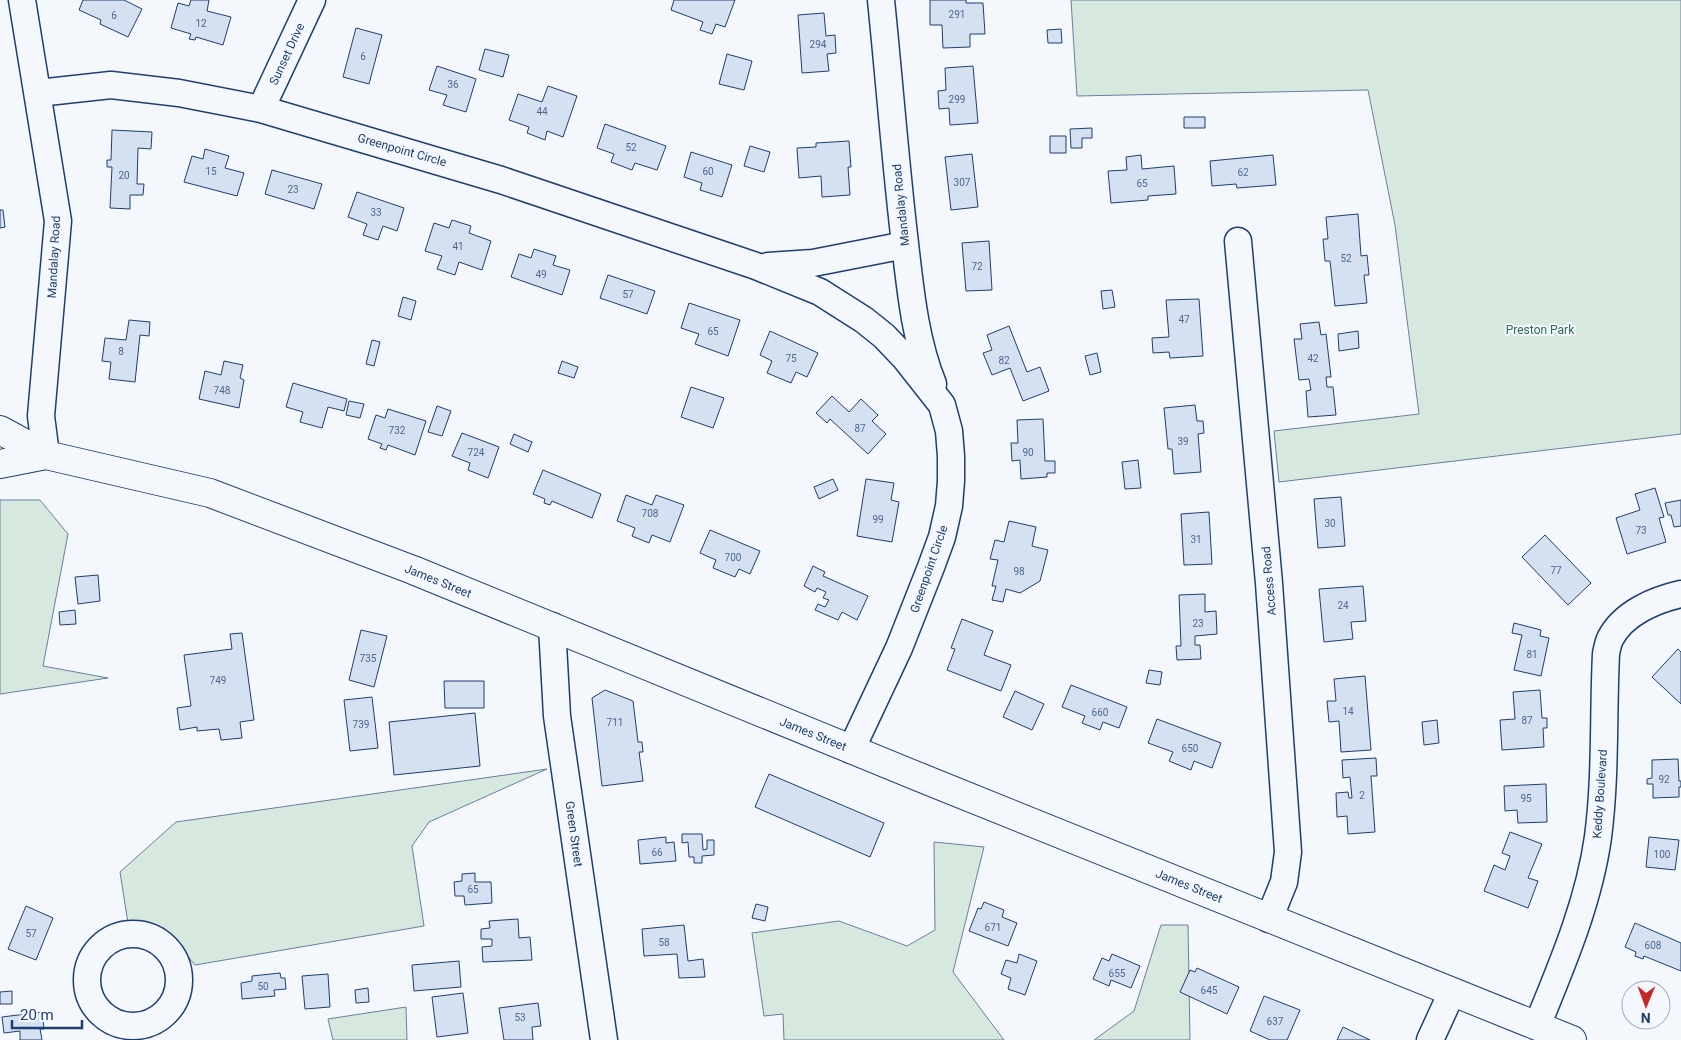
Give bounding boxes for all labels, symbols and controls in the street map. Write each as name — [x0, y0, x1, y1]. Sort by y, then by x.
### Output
house number: 291 — [949, 9, 965, 20]
house number: 6 — [111, 10, 117, 21]
house number: 12 — [195, 18, 207, 29]
street label: Sunset Drive — [267, 21, 307, 87]
house number: 294 — [810, 39, 827, 50]
house number: 6 — [360, 51, 366, 62]
house number: 36 — [447, 79, 459, 90]
house number: 299 — [949, 94, 965, 105]
house number: 44 — [536, 106, 548, 117]
street label: Greenpoint Circle — [356, 131, 448, 169]
house number: 52 — [625, 142, 637, 153]
street label: Mandalay Road — [890, 163, 912, 247]
house number: 15 — [205, 166, 217, 177]
house number: 60 — [702, 166, 714, 177]
house number: 62 — [1237, 167, 1249, 178]
house number: 20 — [118, 170, 130, 181]
house number: 307 — [954, 177, 971, 188]
house number: 65 — [1136, 178, 1148, 189]
house number: 23 — [287, 184, 299, 195]
house number: 33 — [370, 207, 382, 218]
street label: Mandalay Road — [45, 215, 63, 299]
house number: 41 — [452, 241, 464, 252]
house number: 52 — [1340, 253, 1352, 264]
house number: 72 — [971, 261, 983, 272]
house number: 49 — [535, 269, 547, 280]
house number: 57 — [622, 289, 634, 300]
house number: 47 — [1178, 314, 1190, 325]
park label: Preston Park — [1506, 323, 1575, 337]
house number: 65 — [707, 326, 719, 337]
house number: 8 — [118, 346, 124, 357]
house number: 75 — [785, 353, 797, 364]
house number: 42 — [1307, 353, 1319, 364]
house number: 82 — [998, 355, 1010, 366]
house number: 748 — [214, 385, 231, 396]
house number: 87 — [854, 423, 866, 434]
house number: 732 — [389, 425, 406, 436]
house number: 39 — [1177, 436, 1189, 447]
house number: 724 — [468, 447, 485, 458]
house number: 90 — [1022, 447, 1034, 458]
house number: 708 — [642, 508, 659, 519]
house number: 99 — [872, 514, 884, 525]
house number: 30 — [1324, 518, 1336, 529]
street label: Greenpoint Circle — [907, 523, 951, 615]
house number: 73 — [1635, 525, 1647, 536]
house number: 31 — [1190, 534, 1202, 545]
street label: Access Road — [1259, 546, 1279, 616]
house number: 700 — [725, 552, 742, 563]
street label: James Street — [403, 561, 474, 601]
house number: 77 — [1550, 565, 1562, 576]
house number: 98 — [1013, 566, 1025, 577]
house number: 24 — [1337, 600, 1349, 611]
house number: 23 — [1192, 618, 1204, 629]
house number: 81 — [1526, 649, 1538, 660]
house number: 735 — [360, 653, 377, 664]
house number: 749 — [210, 675, 226, 686]
house number: 14 — [1342, 706, 1354, 717]
house number: 660 — [1092, 707, 1109, 718]
street label: James Street — [778, 714, 849, 754]
house number: 87 — [1521, 715, 1533, 726]
house number: 711 — [607, 717, 623, 728]
house number: 739 — [353, 719, 369, 730]
house number: 650 — [1182, 743, 1199, 754]
street label: Keddy Boulevard — [1590, 749, 1610, 839]
house number: 92 — [1658, 774, 1670, 785]
house number: 2 — [1359, 790, 1365, 801]
house number: 95 — [1520, 793, 1532, 804]
street label: Green Street — [562, 800, 586, 868]
house number: 66 — [651, 847, 663, 858]
house number: 100 — [1654, 849, 1671, 860]
street label: James Street — [1154, 866, 1225, 906]
house number: 65 — [467, 884, 479, 895]
house number: 671 — [985, 922, 1001, 933]
house number: 57 — [25, 928, 37, 939]
house number: 58 — [658, 937, 670, 948]
house number: 608 — [1645, 940, 1662, 951]
house number: 655 — [1109, 968, 1126, 979]
north arrow — [1621, 980, 1671, 1030]
house number: 50 — [257, 981, 269, 992]
house number: 645 — [1201, 985, 1218, 996]
scale bar — [12, 998, 82, 1030]
text: 20 m — [20, 1006, 54, 1024]
text: N — [1641, 1010, 1651, 1026]
house number: 53 — [514, 1012, 526, 1023]
house number: 637 — [1267, 1016, 1284, 1027]

